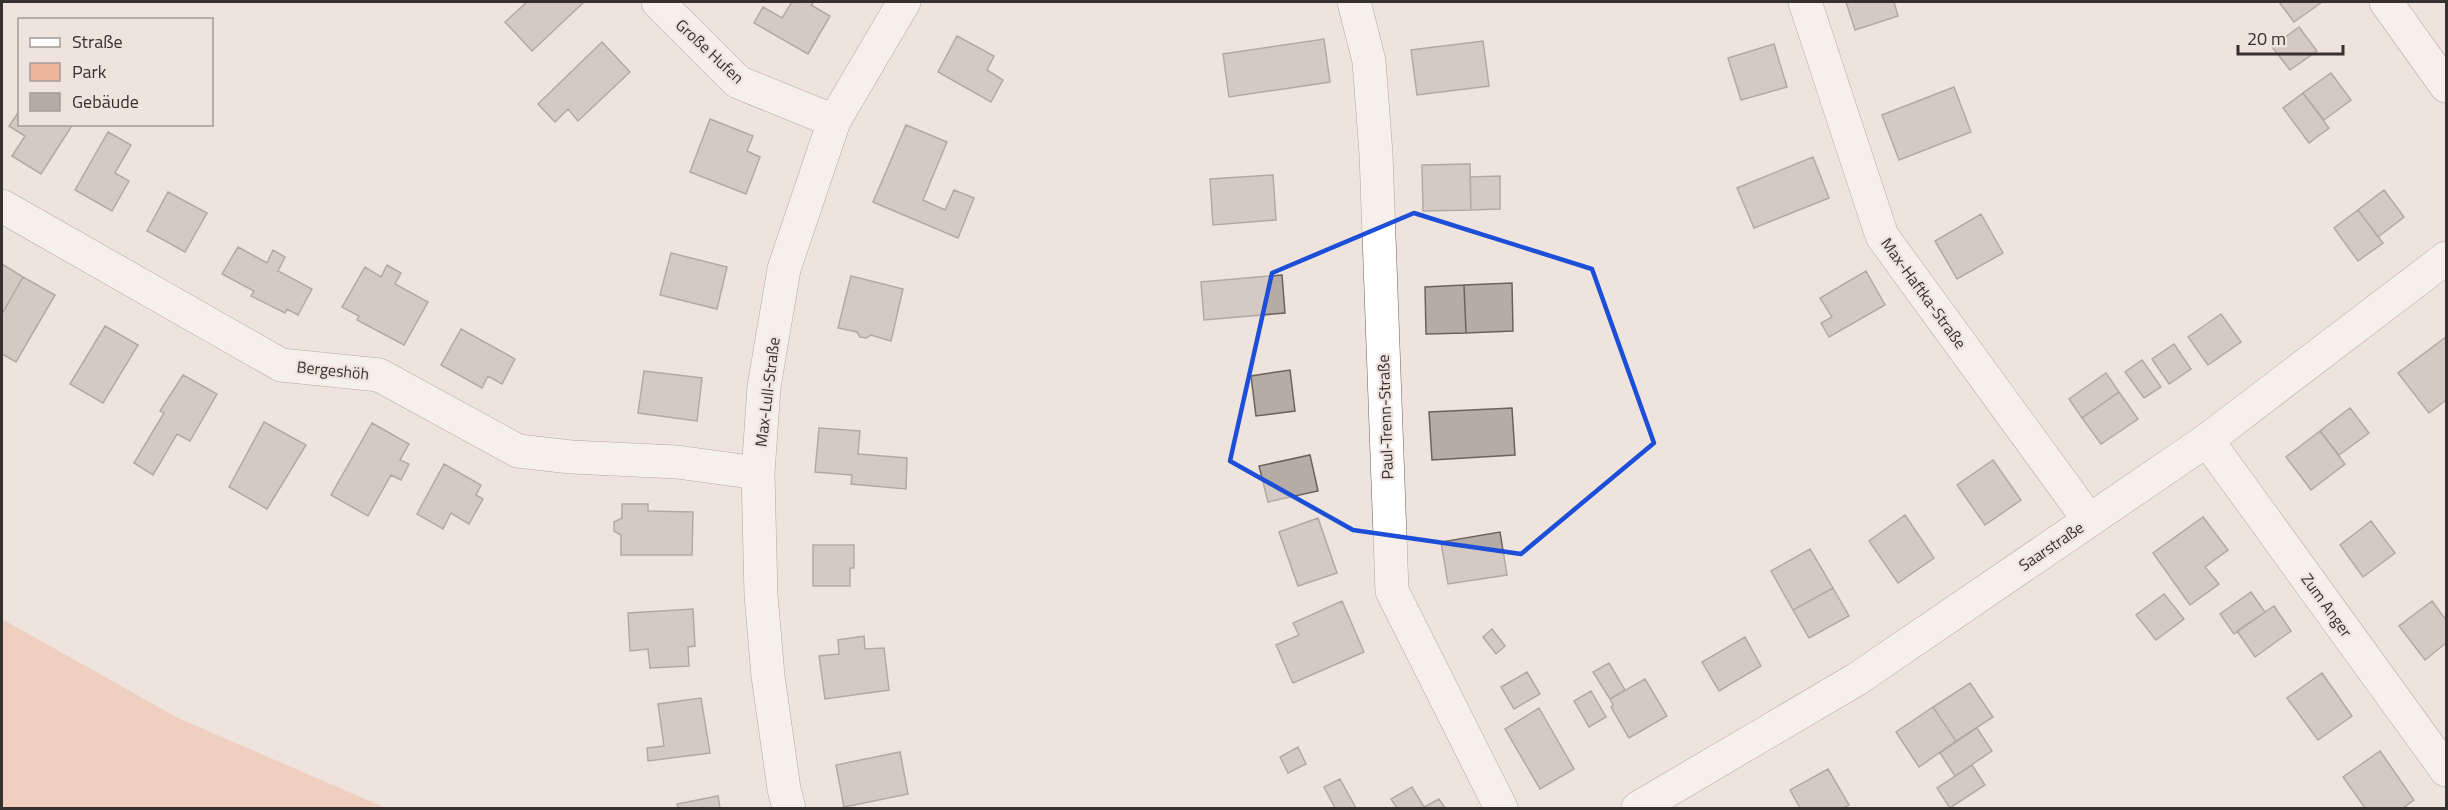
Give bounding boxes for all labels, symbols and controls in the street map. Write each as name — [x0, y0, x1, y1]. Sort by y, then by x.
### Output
street label: Große Hufen — [671, 13, 749, 89]
legend — [18, 18, 213, 126]
scale bar — [2238, 18, 2343, 56]
text: 20 m — [2247, 25, 2286, 52]
text: Straße — [72, 28, 123, 55]
text: Park — [72, 58, 107, 85]
text: Gebäude — [72, 88, 139, 115]
street label: Max-Haftka-Straße — [1875, 233, 1973, 353]
street label: Max-Lull-Straße — [748, 336, 786, 448]
street label: Bergeshöh — [296, 354, 370, 386]
street label: Paul-Trenn-Straße — [1371, 354, 1399, 480]
street label: Saarstraße — [2014, 515, 2088, 577]
street label: Zum Anger — [2296, 568, 2359, 642]

